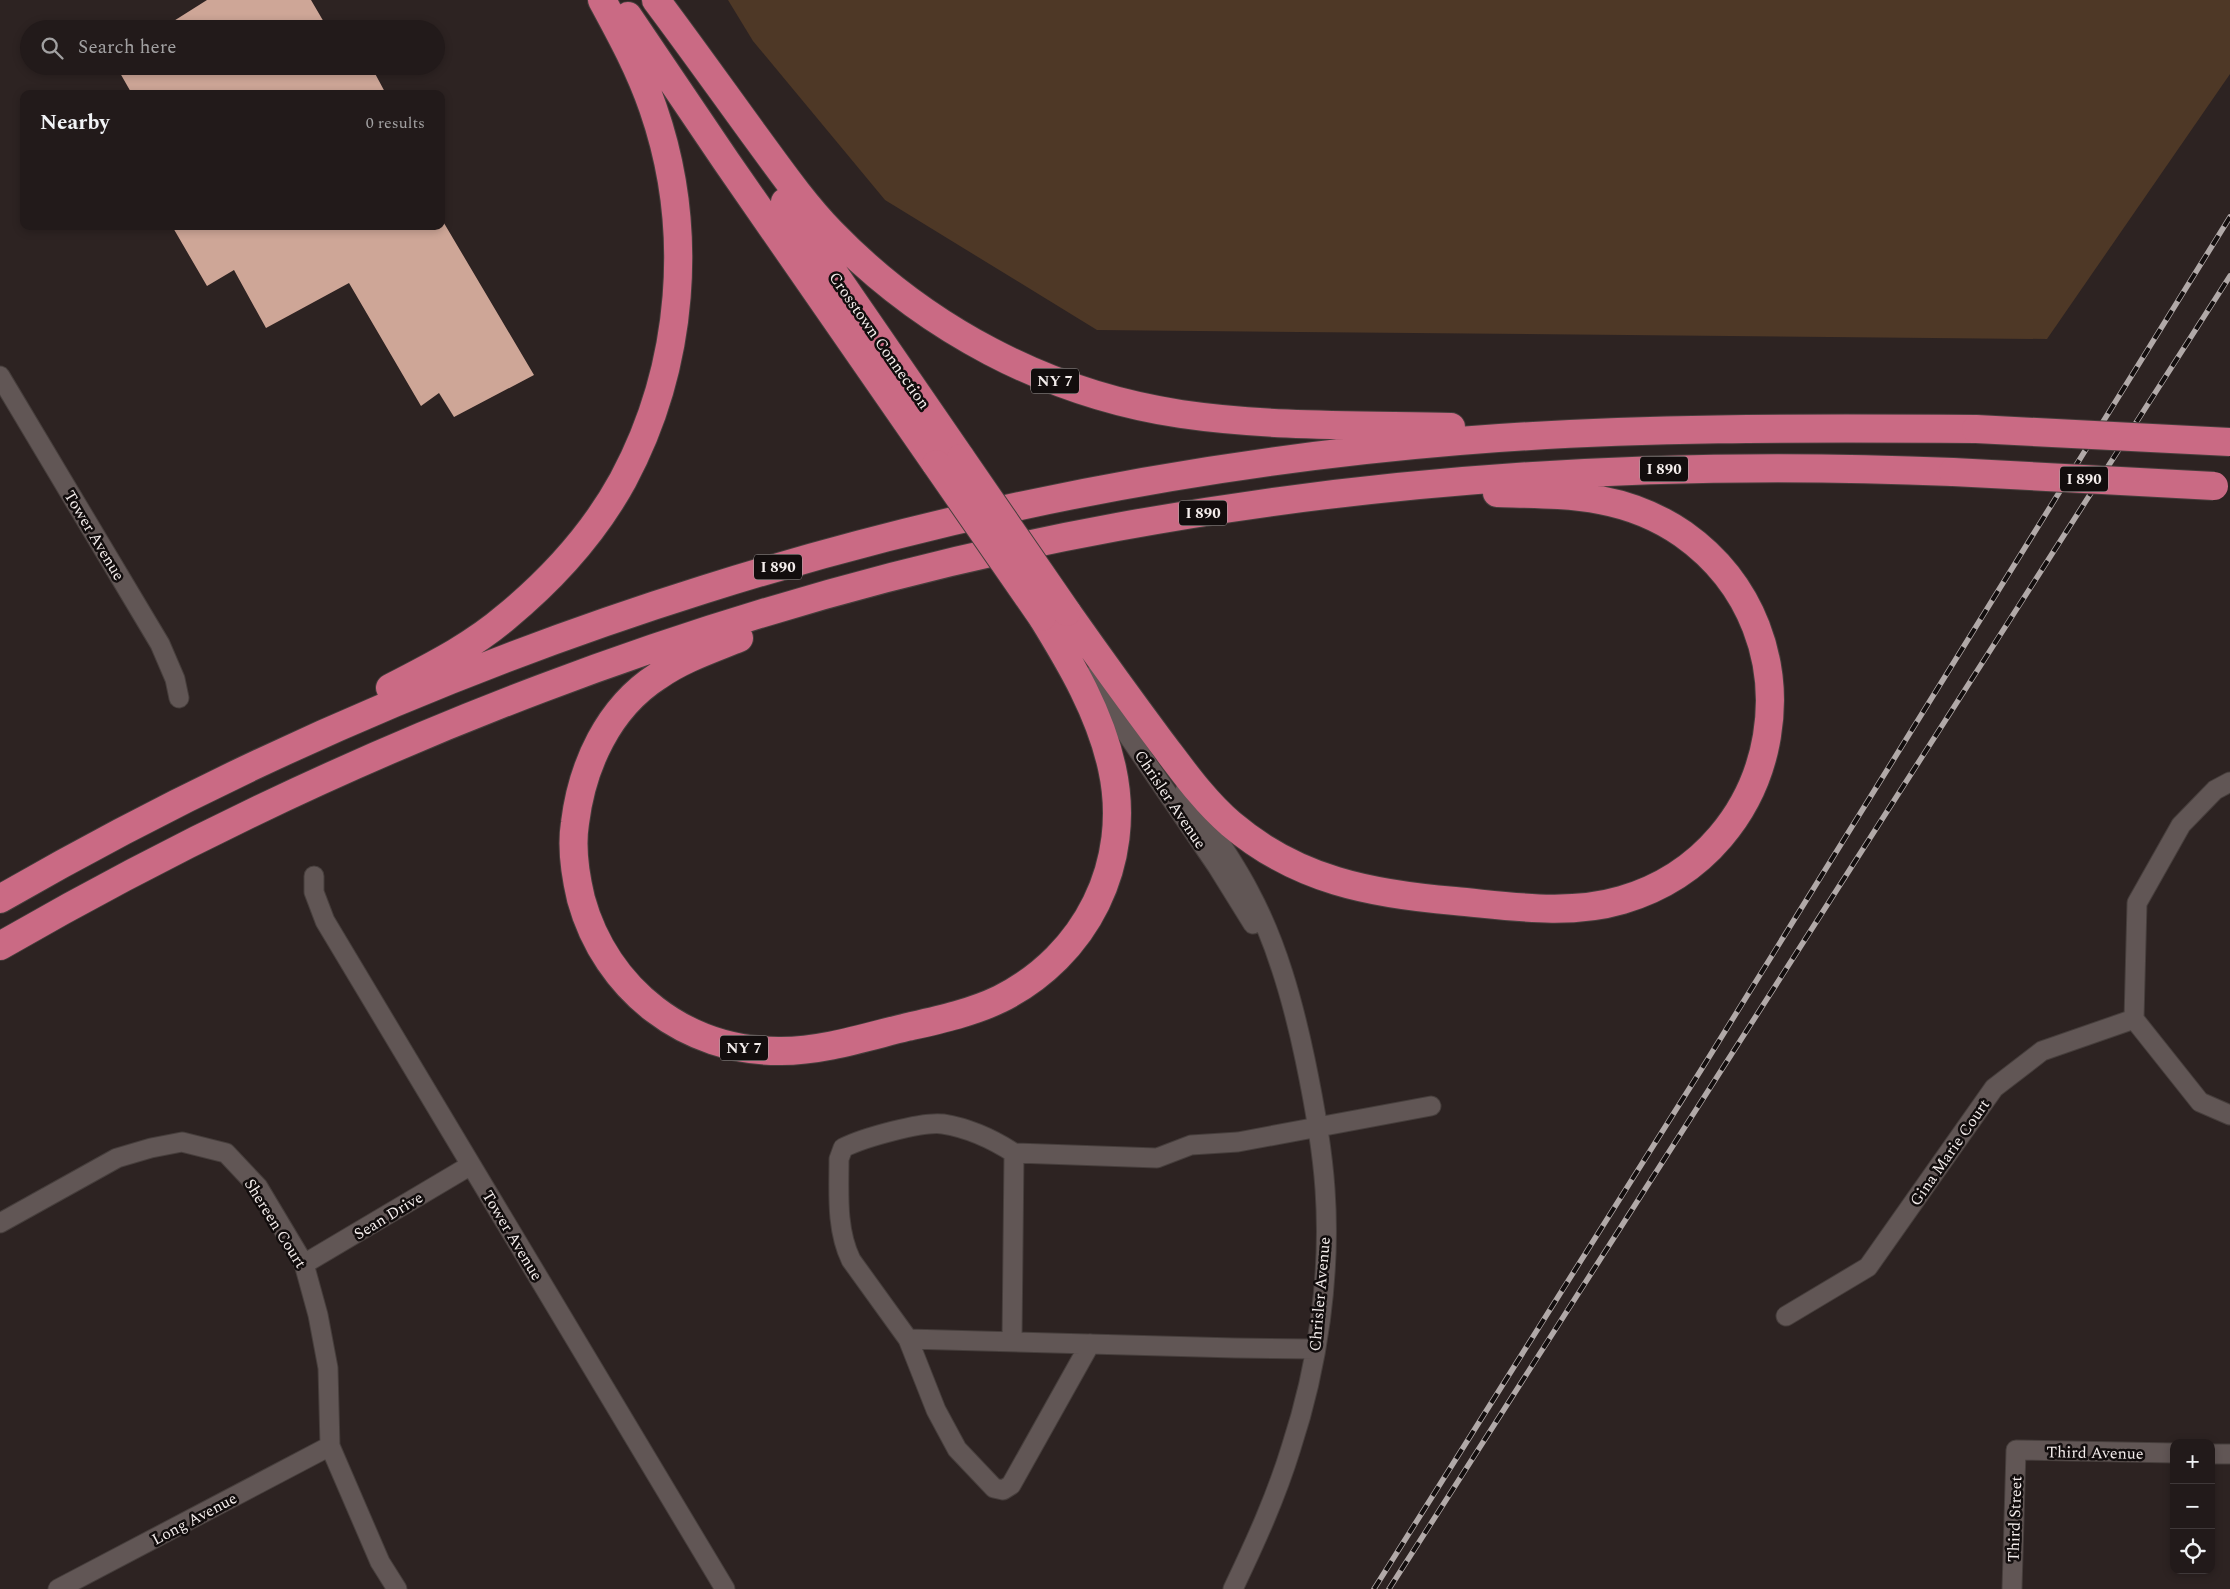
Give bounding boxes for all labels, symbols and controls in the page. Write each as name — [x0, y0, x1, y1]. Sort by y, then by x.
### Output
search box — [20, 20, 445, 75]
text: Search here — [78, 33, 177, 62]
icon: search — [38, 34, 66, 62]
text: Nearby — [40, 107, 110, 139]
text: 0 results — [366, 111, 425, 135]
street label: Crosstown Connection — [823, 267, 936, 414]
road number: NY 7 — [1031, 368, 1079, 394]
road number: I 890 — [1640, 456, 1688, 482]
road number: I 890 — [2060, 466, 2108, 492]
street label: Tower Avenue — [58, 486, 131, 585]
road number: I 890 — [1179, 500, 1227, 526]
road number: I 890 — [754, 554, 802, 580]
street label: Chrisler Avenue — [1128, 745, 1212, 854]
road number: NY 7 — [720, 1036, 768, 1060]
street label: Gina Marie Court — [1904, 1094, 1996, 1211]
street label: Shereen Court — [238, 1174, 313, 1273]
street label: Sean Drive — [349, 1186, 428, 1246]
street label: Tower Avenue — [476, 1186, 549, 1285]
street label: Chrisler Avenue — [1303, 1236, 1337, 1352]
map controls — [2170, 1439, 2215, 1574]
button: + — [2170, 1439, 2215, 1484]
street label: Third Avenue — [2046, 1440, 2144, 1466]
street label: Third Street — [2002, 1475, 2029, 1563]
button: − — [2170, 1484, 2215, 1529]
street label: Long Avenue — [148, 1486, 241, 1551]
button: locate — [2170, 1529, 2215, 1574]

